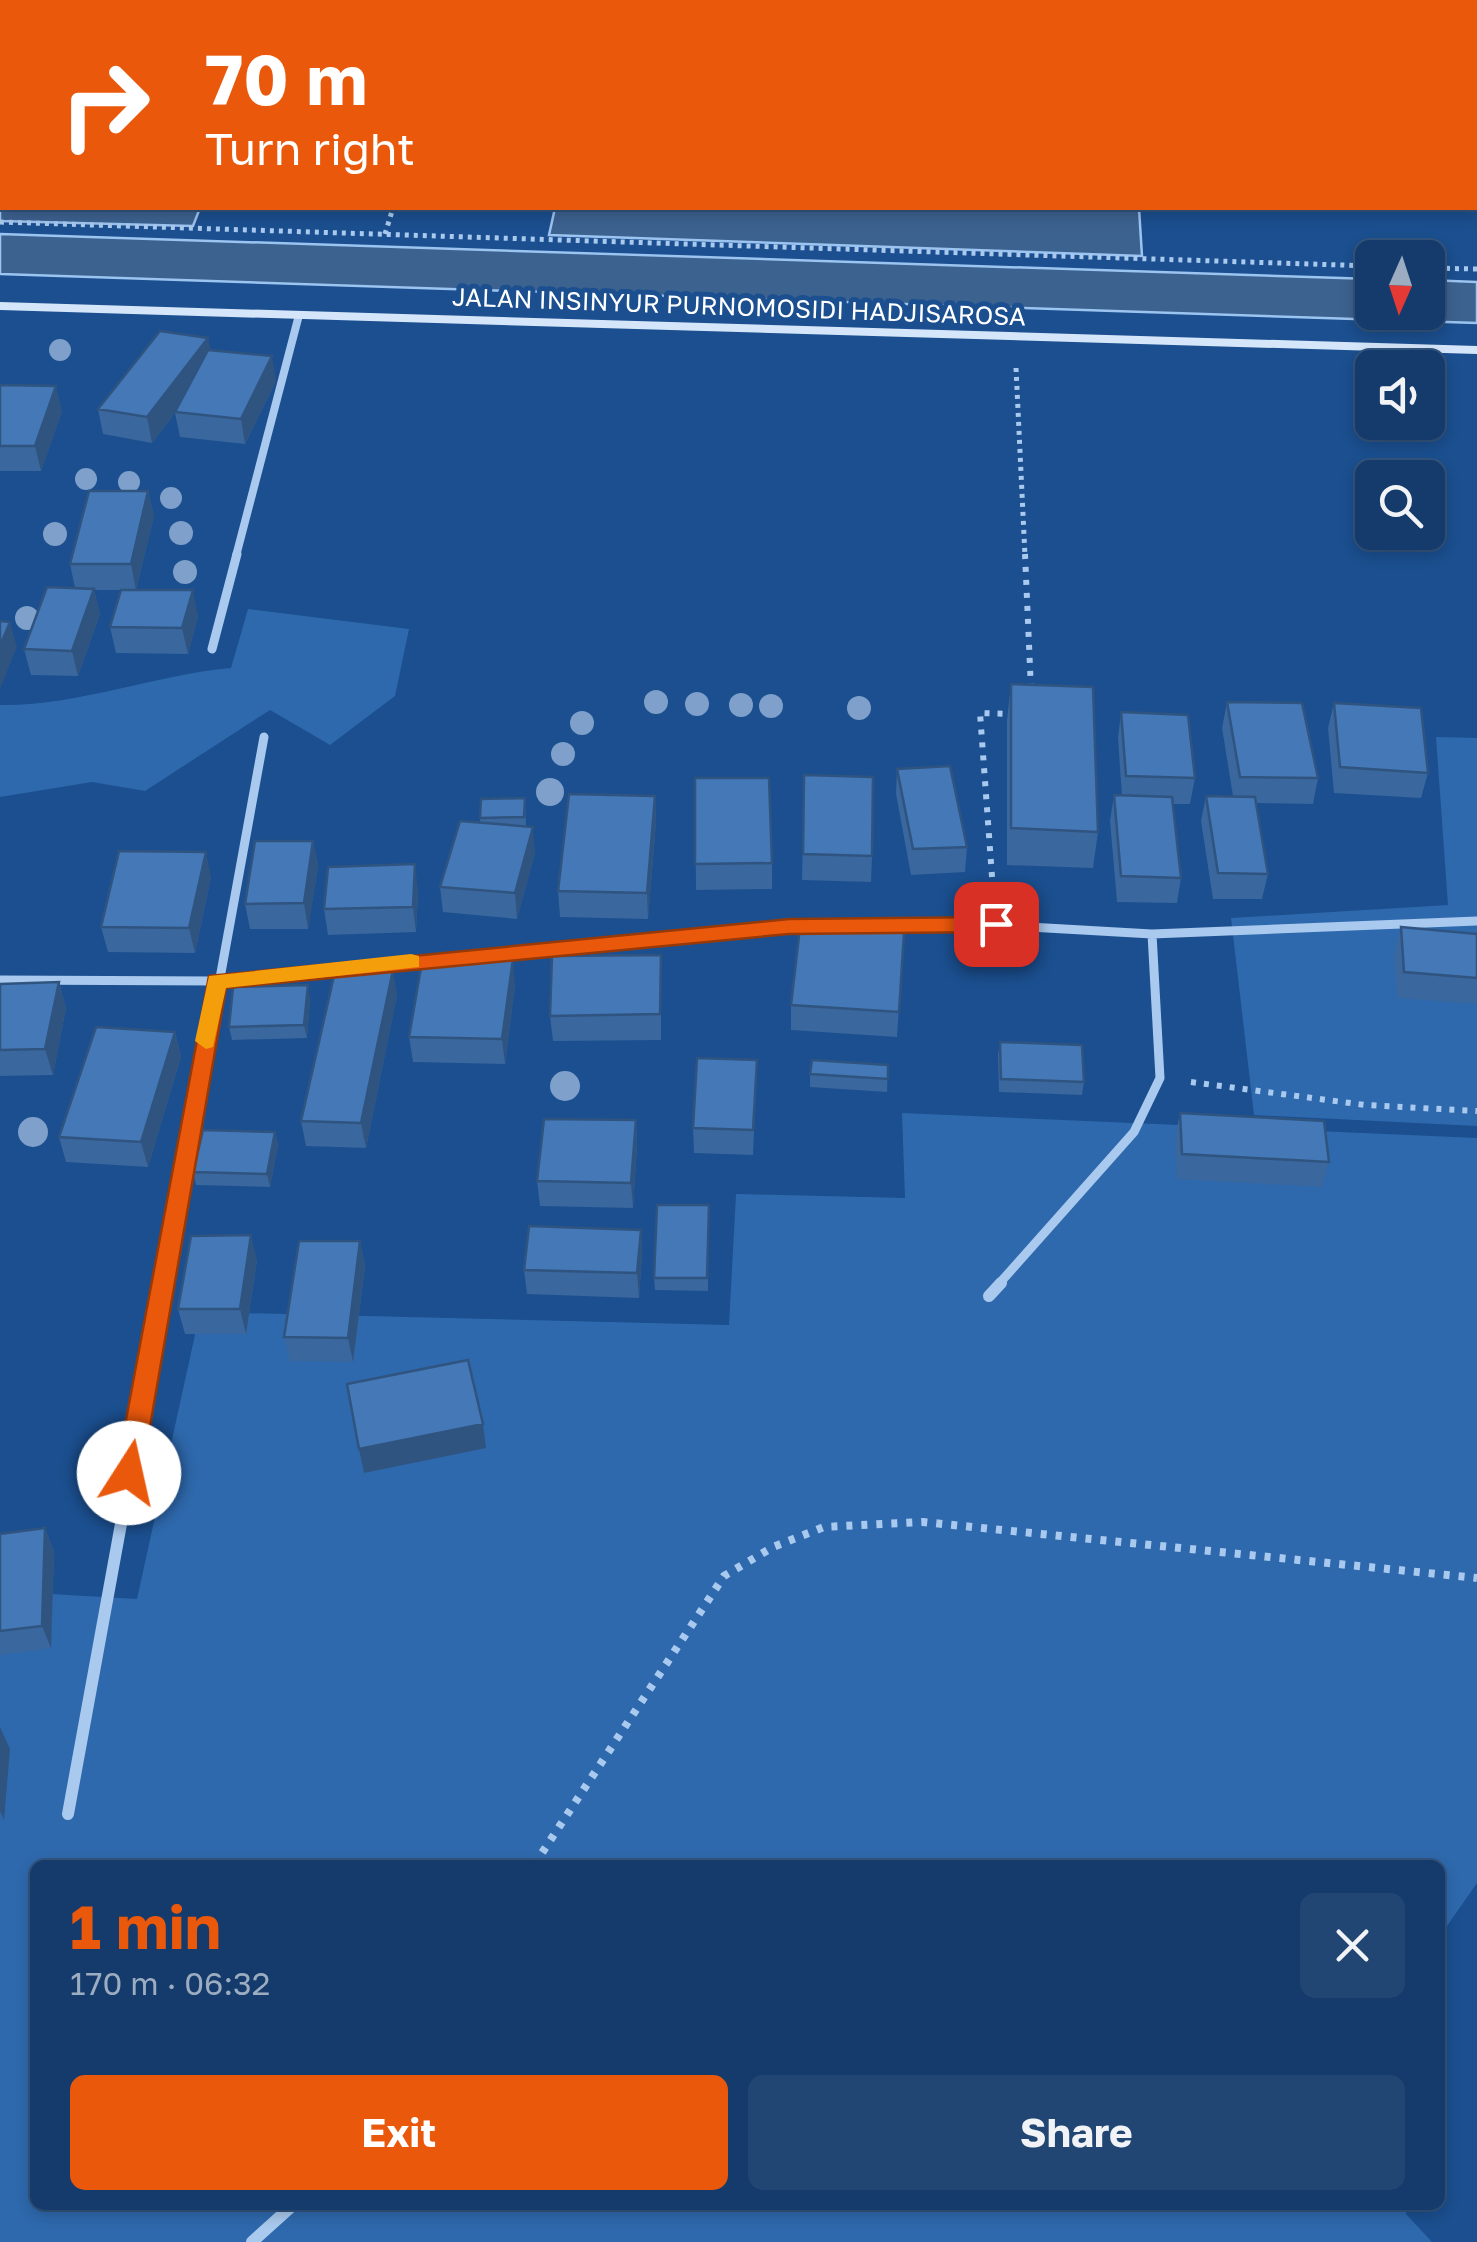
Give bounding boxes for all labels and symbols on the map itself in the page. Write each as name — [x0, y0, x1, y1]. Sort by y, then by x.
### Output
north arrow — [1355, 240, 1445, 330]
street label: JALAN INSINYUR PURNOMOSIDI HADJISAROSA — [452, 280, 1027, 332]
pin — [954, 882, 1039, 967]
position arrow — [77, 1421, 181, 1525]

